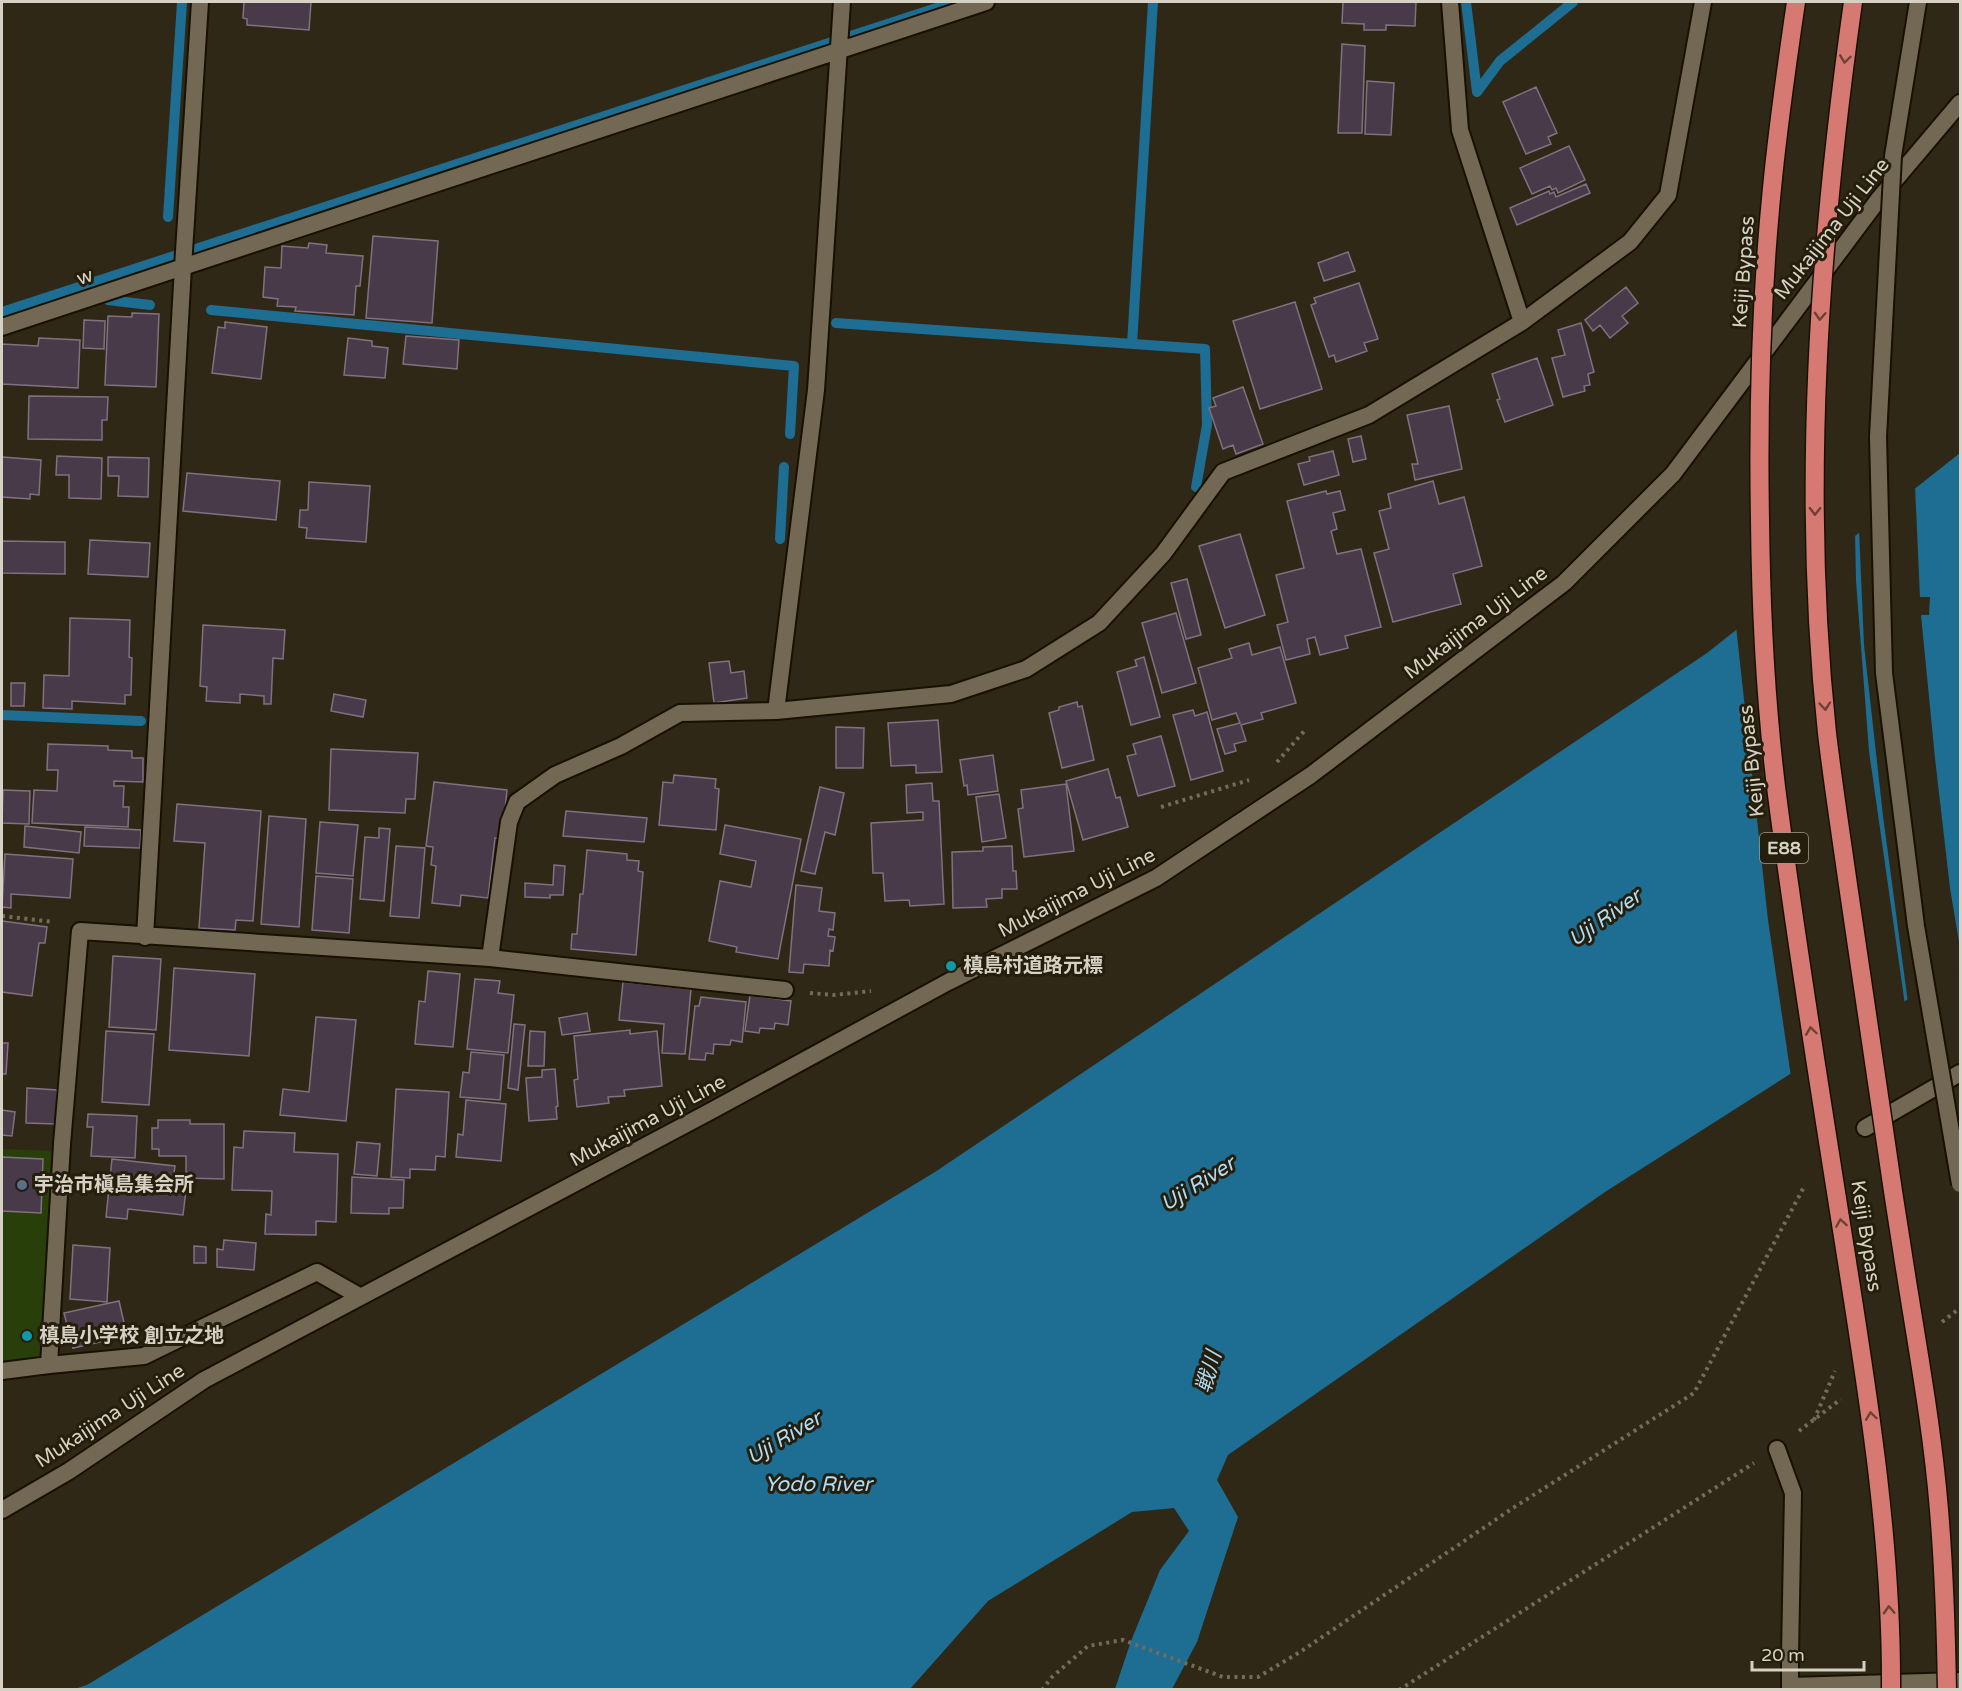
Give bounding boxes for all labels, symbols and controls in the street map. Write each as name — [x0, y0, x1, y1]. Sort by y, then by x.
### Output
one-way arrow — [1839, 55, 1852, 64]
street label: Mukaijima Uji Line — [1769, 153, 1895, 305]
street label: Keiji Bypass — [1728, 215, 1760, 329]
street label: w — [74, 263, 96, 291]
one-way arrow — [1814, 312, 1827, 321]
one-way arrow — [1808, 507, 1821, 516]
street label: Mukaijima Uji Line — [1400, 561, 1552, 685]
one-way arrow — [1818, 701, 1831, 710]
street label: Keiji Bypass — [1734, 704, 1770, 818]
road number: E88 — [1760, 833, 1808, 863]
street label: Mukaijima Uji Line — [994, 843, 1160, 943]
water label: Uji River — [1564, 882, 1648, 952]
place label: 槙島村道路元標 — [963, 954, 1103, 978]
marker: 槙島村道路元標 — [944, 959, 958, 973]
one-way arrow — [1806, 1026, 1818, 1035]
street label: Mukaijima Uji Line — [566, 1070, 730, 1172]
water label: Uji River — [1156, 1150, 1242, 1217]
place label: 宇治市槇島集会所 — [34, 1173, 194, 1197]
marker: 宇治市槇島集会所 — [15, 1178, 29, 1192]
street label: Keiji Bypass — [1845, 1179, 1887, 1293]
one-way arrow — [1835, 1219, 1848, 1229]
place label: 槙島小学校 創立之地 — [39, 1324, 224, 1348]
marker: 槙島小学校 創立之地 — [20, 1329, 34, 1343]
water label: 戦川 — [1191, 1346, 1227, 1396]
street label: Mukaijima Uji Line — [31, 1359, 189, 1473]
water label: Uji River — [742, 1404, 828, 1470]
one-way arrow — [1866, 1411, 1878, 1421]
water label: Yodo River — [764, 1472, 875, 1497]
one-way arrow — [1882, 1606, 1895, 1615]
scale bar — [1752, 1634, 1864, 1672]
text: 20 m — [1761, 1644, 1805, 1666]

